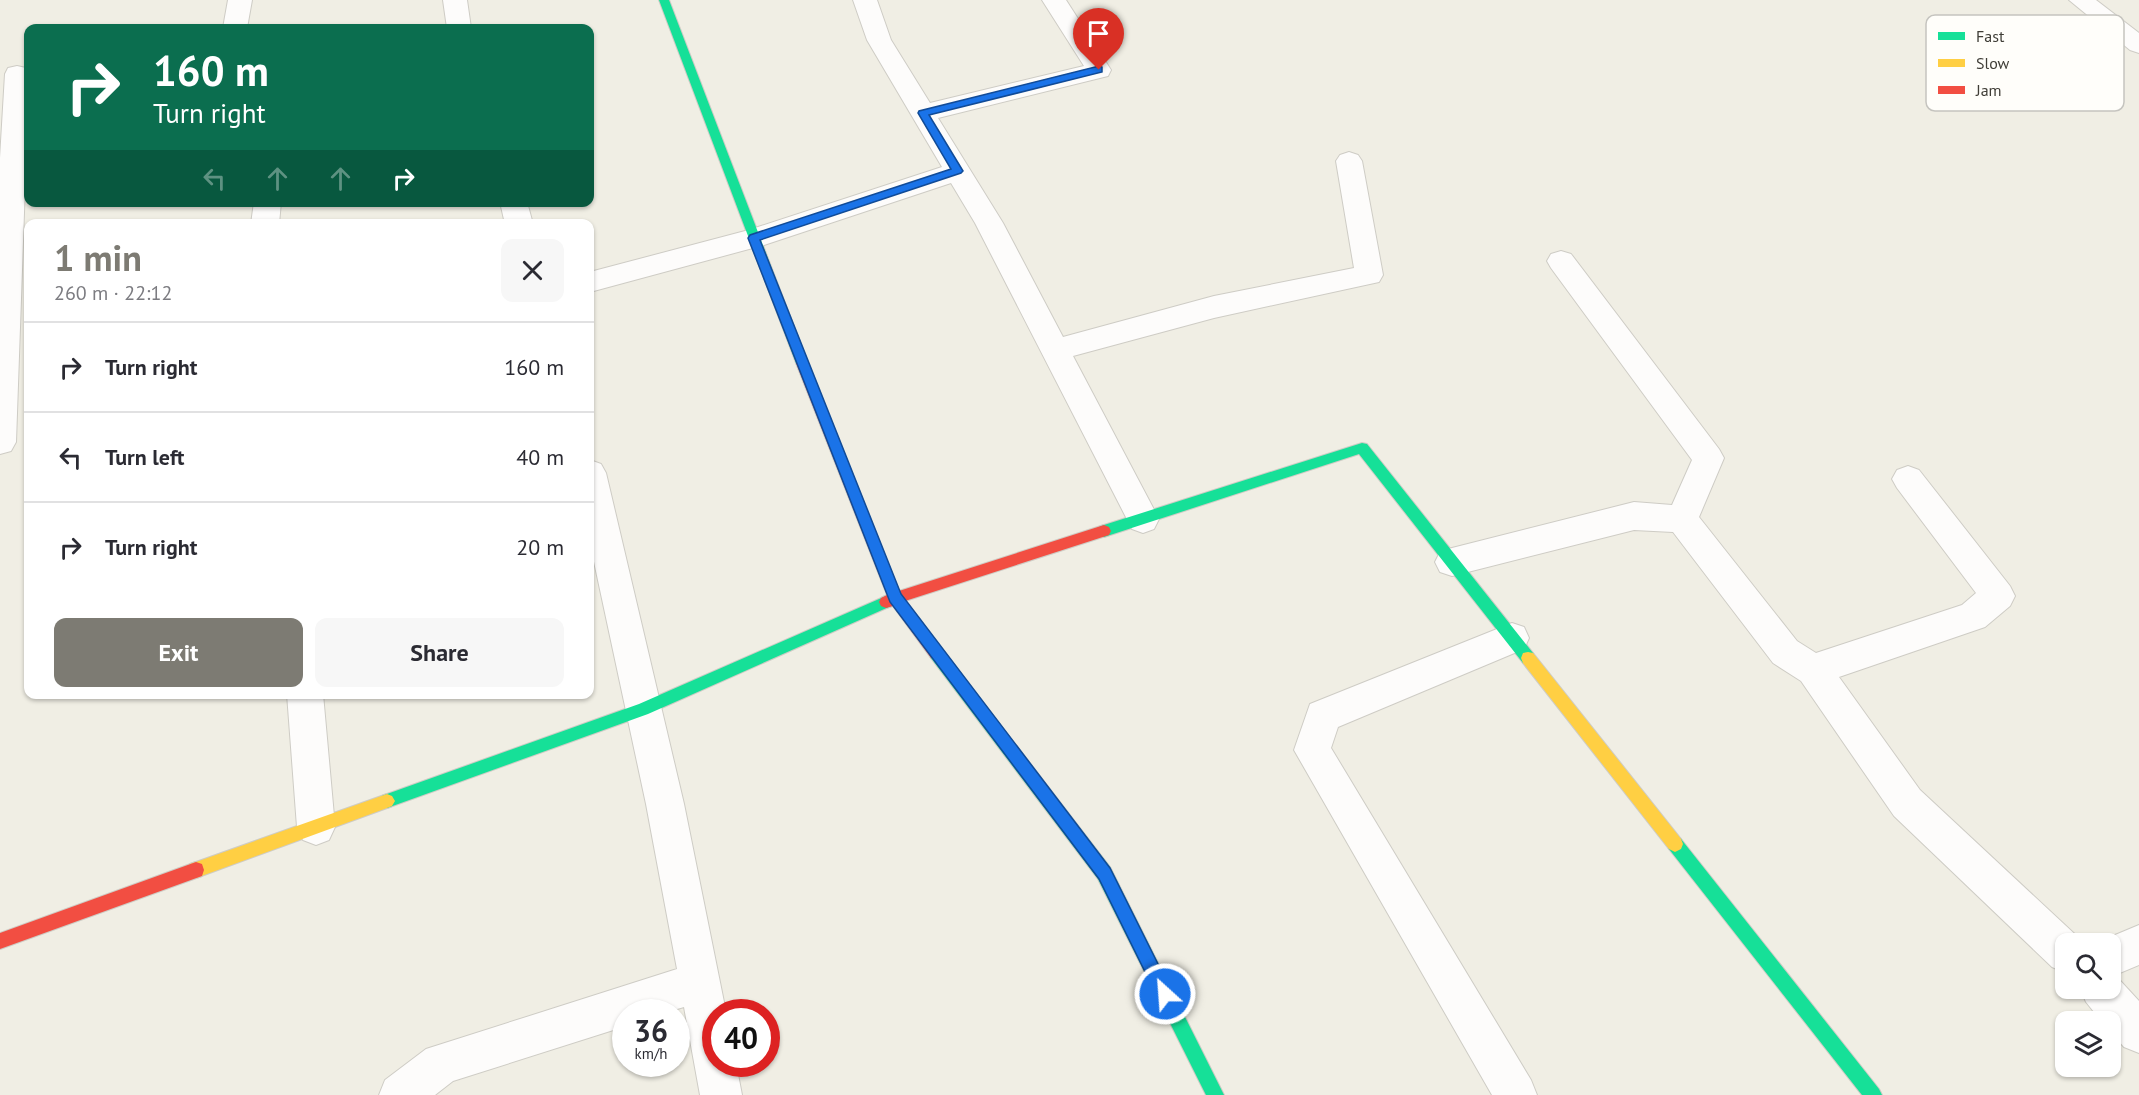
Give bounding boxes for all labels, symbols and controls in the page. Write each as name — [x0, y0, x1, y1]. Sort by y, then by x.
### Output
pin — [1073, 8, 1124, 70]
legend — [1926, 15, 2124, 111]
icon: arrive — [1082, 17, 1115, 50]
text: Fast — [1976, 26, 2005, 46]
text: 160 m — [153, 43, 269, 98]
icon: right — [54, 48, 132, 126]
text: Slow — [1976, 53, 2010, 73]
text: Jam — [1975, 80, 2002, 100]
text: Turn right — [153, 96, 266, 130]
icon: left — [198, 162, 231, 195]
icon: ahead — [261, 162, 294, 195]
icon: ahead — [324, 162, 357, 195]
icon: right — [387, 162, 420, 195]
text: 1 min — [54, 234, 142, 281]
button: close — [501, 239, 564, 302]
text: 260 m · 22:12 — [54, 280, 172, 306]
icon: right — [54, 351, 87, 384]
text: Turn right — [105, 353, 197, 381]
text: 160 m — [504, 353, 564, 381]
icon: left — [54, 441, 87, 474]
text: Turn left — [105, 443, 185, 471]
text: 40 m — [516, 443, 564, 471]
icon: right — [54, 531, 87, 564]
text: Turn right — [105, 533, 197, 561]
text: 20 m — [516, 533, 564, 561]
button: Exit — [54, 618, 303, 687]
button: Share — [315, 618, 564, 687]
map controls — [2055, 933, 2121, 1077]
button: search — [2055, 933, 2121, 999]
position arrow — [1133, 962, 1197, 1026]
speed limit sign: 40 — [702, 999, 780, 1077]
text: 36 — [634, 1011, 668, 1050]
button: layers — [2055, 1011, 2121, 1077]
text: km/h — [635, 1044, 667, 1063]

